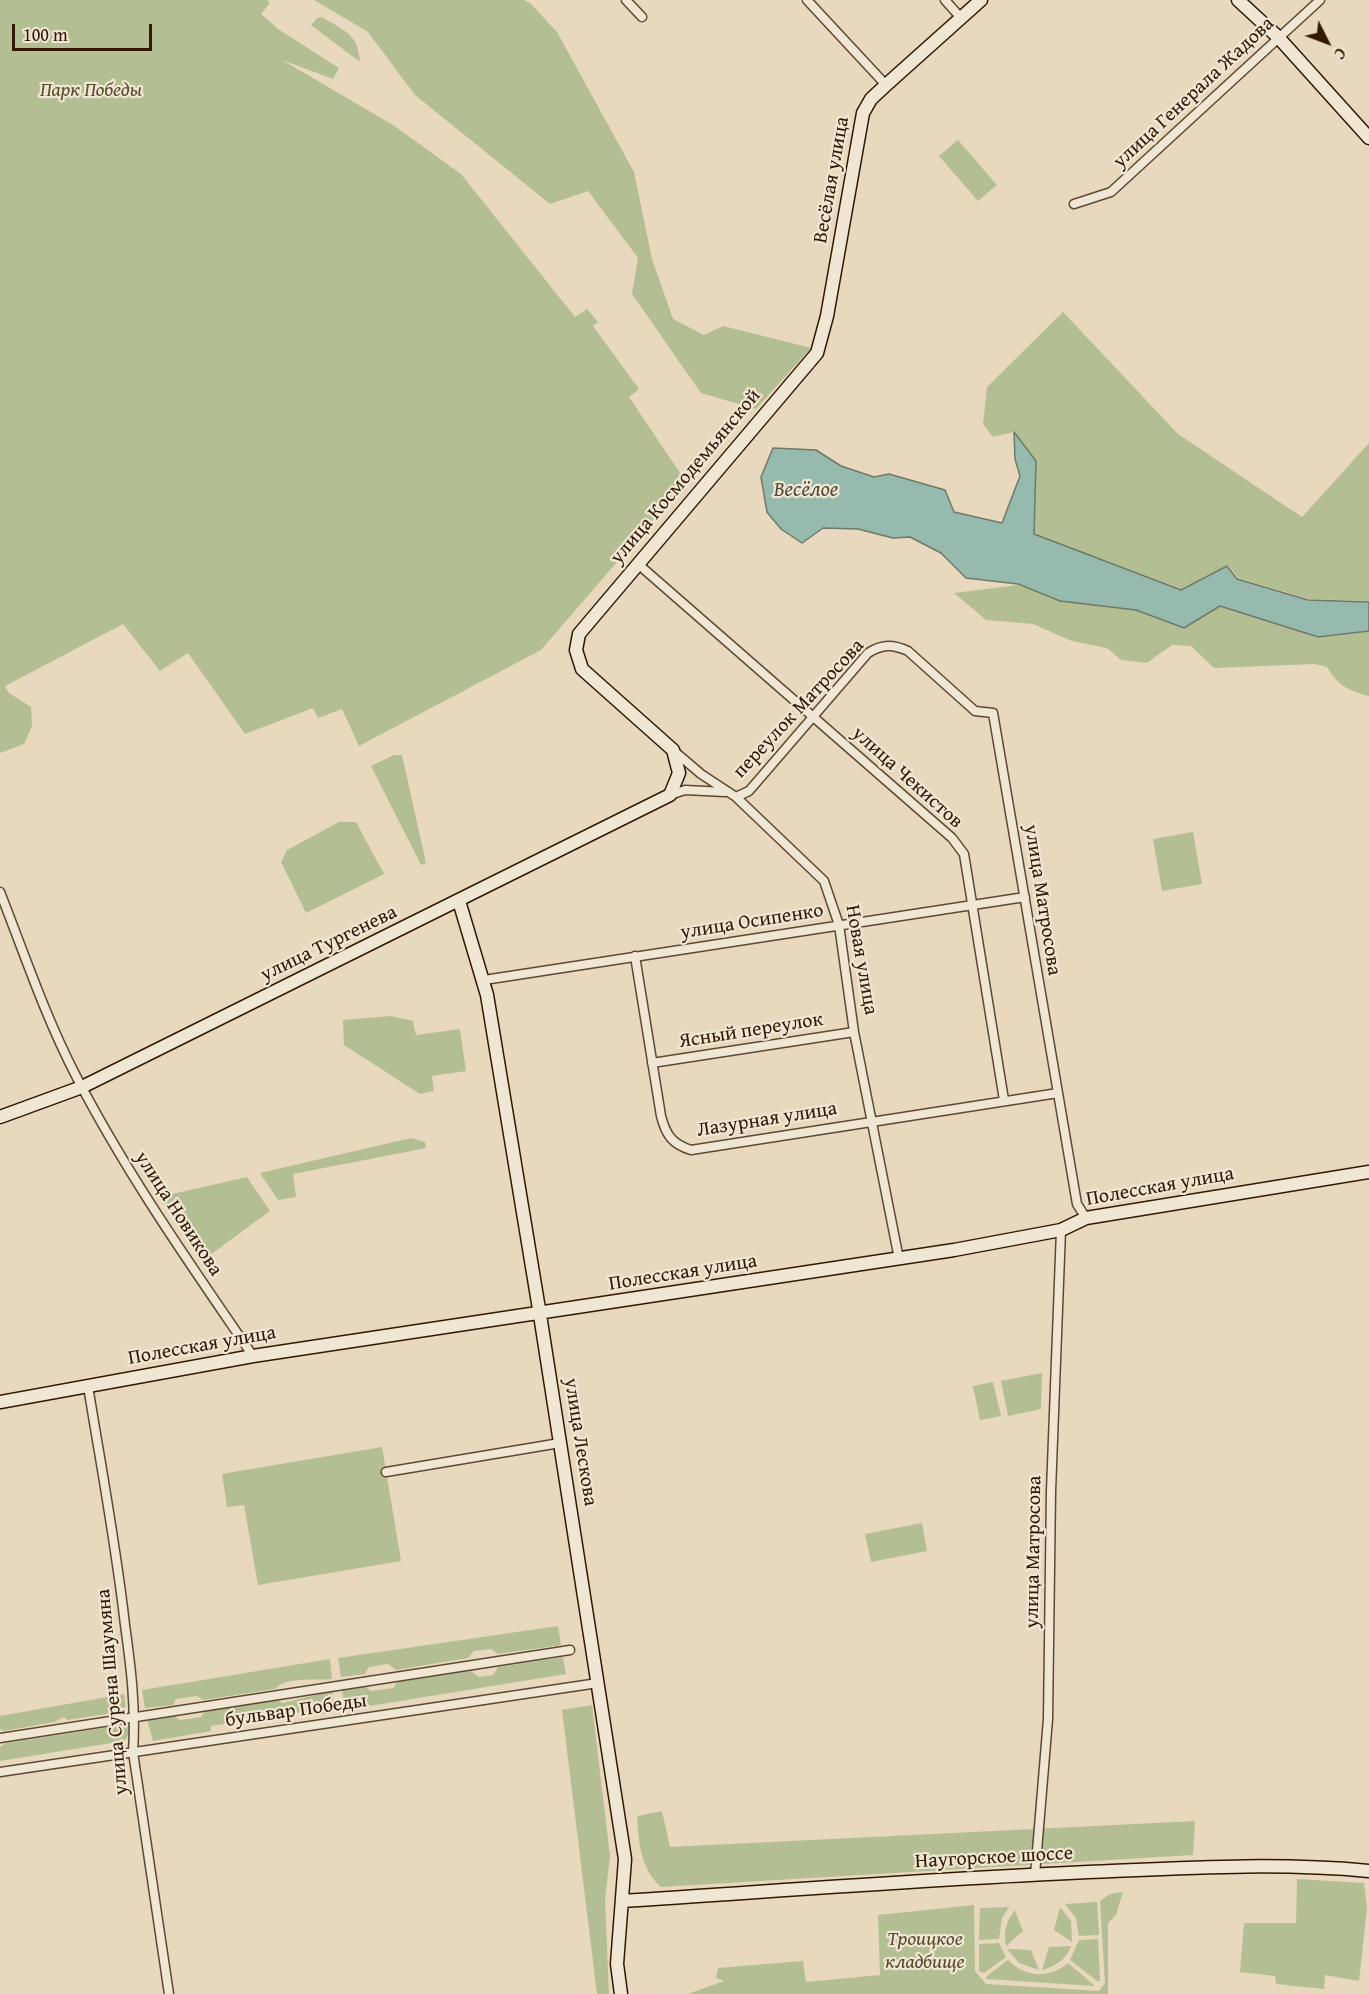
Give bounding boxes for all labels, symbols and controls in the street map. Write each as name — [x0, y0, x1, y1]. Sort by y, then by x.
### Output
scale bar — [15, 12, 154, 50]
street label: улица Генерала Жадова — [1109, 12, 1279, 174]
north arrow — [1297, 12, 1357, 72]
text: 100 m — [23, 21, 68, 48]
text: С — [1328, 43, 1352, 65]
park label: Парк Победы — [40, 79, 142, 103]
street label: Весёлая улица — [809, 115, 855, 245]
street label: улица Космодемьянской — [606, 384, 766, 570]
water label: Весёлое — [774, 478, 838, 504]
street label: переулок Матросова — [728, 635, 870, 783]
street label: улица Чекистов — [847, 722, 967, 834]
street label: улица Матросова — [1018, 823, 1066, 977]
street label: улица Осипенко — [679, 899, 825, 945]
street label: улица Тургенева — [257, 901, 401, 987]
street label: Новая улица — [840, 903, 882, 1017]
street label: Ясный переулок — [677, 1008, 825, 1054]
street label: Лазурная улица — [695, 1097, 839, 1143]
street label: улица Новикова — [129, 1147, 227, 1281]
street label: Полесская улица — [1084, 1162, 1236, 1212]
street label: Полесская улица — [607, 1249, 759, 1297]
street label: Полесская улица — [126, 1321, 278, 1371]
street label: улица Лескова — [558, 1376, 602, 1508]
street label: улица Матросова — [1021, 1475, 1047, 1629]
street label: улица Сурена Шаумяна — [92, 1588, 134, 1796]
street label: бульвар Победы — [224, 1689, 368, 1733]
street label: Наугорское шоссе — [914, 1842, 1074, 1874]
park label: Троицкое кладбище — [885, 1928, 965, 1975]

